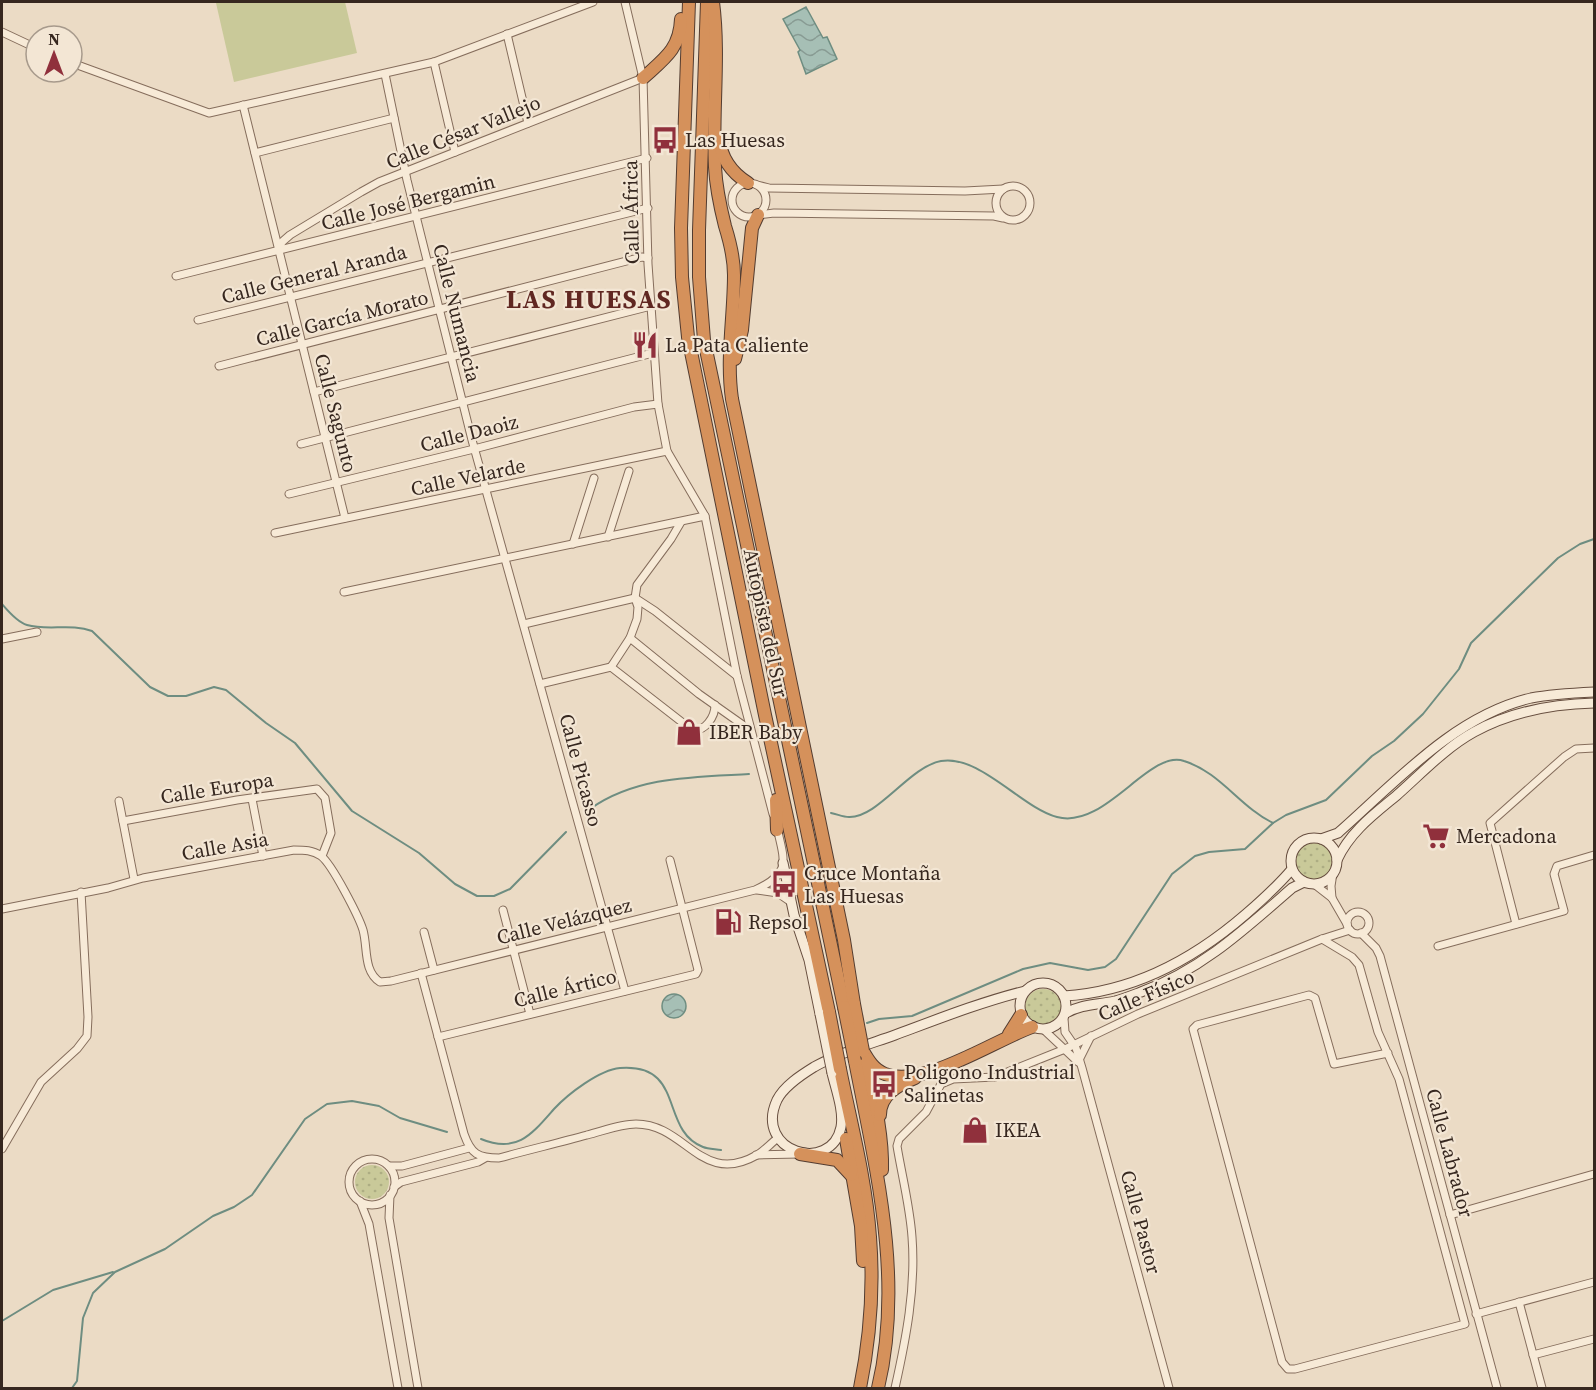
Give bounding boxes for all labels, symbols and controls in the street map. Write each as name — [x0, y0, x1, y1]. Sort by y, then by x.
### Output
north arrow — [24, 24, 84, 84]
text: N — [48, 28, 60, 50]
street label: Calle César Vallejo — [382, 88, 544, 176]
bus stop icon: Las Huesas — [650, 125, 680, 155]
place label: Las Huesas — [685, 126, 785, 154]
street label: Calle África — [616, 159, 646, 264]
street label: Calle José Bergamin — [318, 167, 498, 237]
street label: Calle General Aranda — [219, 237, 410, 311]
street label: Calle Numancia — [426, 241, 488, 386]
district label: LAS HUESAS — [506, 281, 672, 317]
street label: Calle García Morato — [253, 283, 431, 353]
restaurant icon: La Pata Caliente — [630, 330, 660, 360]
place label: La Pata Caliente — [665, 331, 809, 359]
street label: Calle Sagunto — [308, 351, 364, 475]
street label: Calle Daoiz — [417, 407, 521, 459]
street label: Calle Velarde — [408, 451, 528, 503]
street label: Autopista del Sur — [737, 546, 796, 701]
street label: Calle Picasso — [552, 710, 610, 830]
shop icon: IBER Baby — [674, 717, 704, 747]
place label: IBER Baby — [709, 718, 803, 746]
street label: Calle Europa — [159, 765, 276, 811]
supermarket icon: Mercadona — [1421, 821, 1451, 851]
place label: Mercadona — [1456, 822, 1557, 850]
street label: Calle Asia — [179, 824, 271, 867]
place label: Cruce Montaña Las Huesas — [804, 859, 941, 910]
bus stop icon: Cruce Montaña Las Huesas — [769, 869, 799, 899]
street label: Calle Velázquez — [494, 891, 634, 951]
fuel station icon: Repsol — [713, 907, 743, 937]
place label: Repsol — [748, 908, 808, 936]
street label: Calle Ártico — [511, 962, 619, 1014]
street label: Calle Físico — [1093, 962, 1199, 1028]
place label: Poligono Industrial Salinetas — [904, 1058, 1075, 1109]
bus stop icon: Poligono Industrial Salinetas — [869, 1069, 899, 1099]
street label: Calle Labrador — [1419, 1085, 1481, 1221]
shop icon: IKEA — [960, 1115, 990, 1145]
place label: IKEA — [995, 1116, 1042, 1144]
street label: Calle Pastor — [1114, 1167, 1168, 1277]

